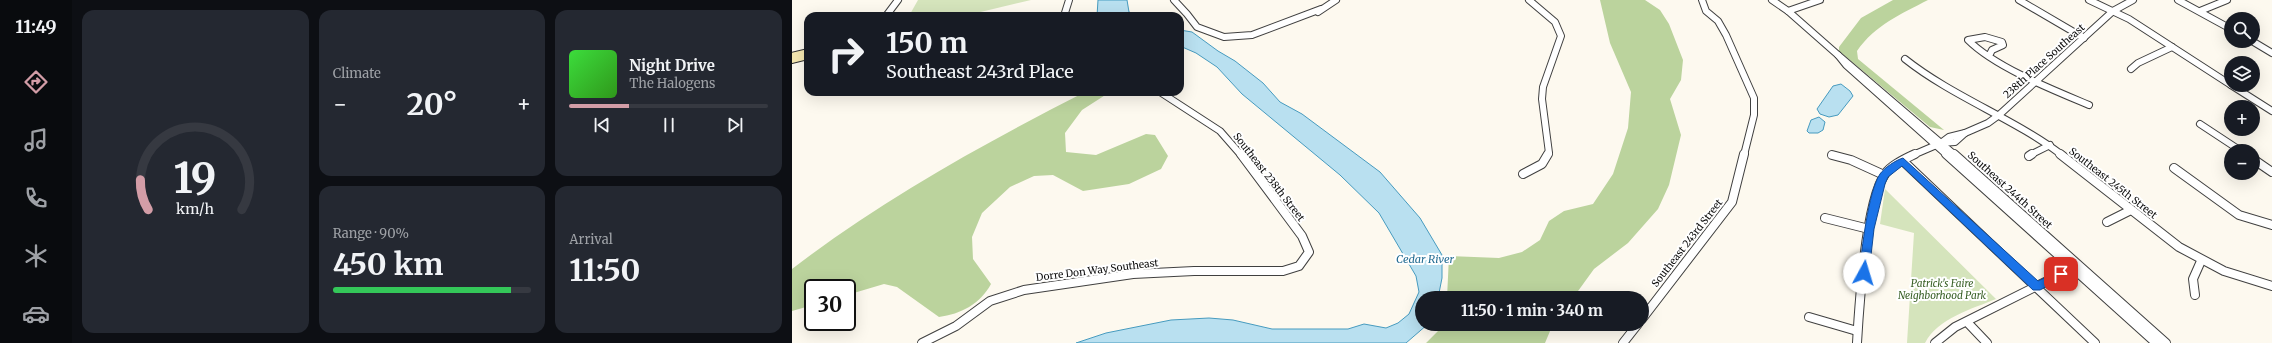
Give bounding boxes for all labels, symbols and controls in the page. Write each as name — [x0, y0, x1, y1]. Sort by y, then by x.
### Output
map controls — [2224, 12, 2260, 180]
button: search — [2224, 12, 2260, 48]
text: 11:49 — [15, 15, 57, 38]
street label: 238th Place Southeast — [2001, 21, 2088, 101]
text: 150 m — [886, 25, 968, 61]
icon: right — [820, 28, 872, 80]
text: Night Drive — [629, 56, 715, 75]
button: layers — [2224, 56, 2260, 92]
text: Southeast 243rd Place — [886, 60, 1074, 83]
text: Climate — [333, 65, 381, 82]
icon: directions — [22, 68, 50, 96]
text: The Halogens — [629, 75, 715, 92]
text: 20° — [407, 85, 457, 123]
text: − — [333, 90, 347, 118]
text: + — [517, 90, 531, 118]
button: + — [2224, 100, 2260, 136]
icon: previous — [591, 114, 613, 136]
icon: pause — [658, 114, 680, 136]
icon: next — [724, 114, 746, 136]
icon: music — [22, 126, 50, 154]
street label: Southeast 238th Street — [1230, 130, 1308, 224]
button: − — [2224, 144, 2260, 180]
street label: Southeast 245th Street — [2066, 145, 2160, 221]
street label: Southeast 244th Street — [1965, 149, 2055, 232]
text: 19 — [174, 151, 217, 203]
icon: phone — [22, 184, 50, 212]
street label: Southeast 243rd Street — [1649, 196, 1725, 290]
text: km/h — [176, 199, 215, 217]
text: Range · 90% — [333, 225, 409, 242]
text: Arrival — [569, 231, 613, 248]
icon: climate — [22, 242, 50, 270]
text: 450 km — [333, 245, 443, 283]
text: 11:50 — [569, 251, 640, 289]
water label: Cedar River — [1396, 252, 1455, 266]
position arrow — [1843, 252, 1885, 294]
street label: Dorre Don Way Southeast — [1035, 256, 1159, 284]
pin — [2044, 257, 2078, 291]
icon: arrive — [2050, 263, 2072, 285]
park label: Patrick's Faire Neighborhood Park — [1898, 277, 1987, 302]
speed limit sign: 30 — [804, 279, 856, 331]
icon: car — [22, 300, 50, 328]
text: 11:50 · 1 min · 340 m — [1461, 301, 1603, 320]

